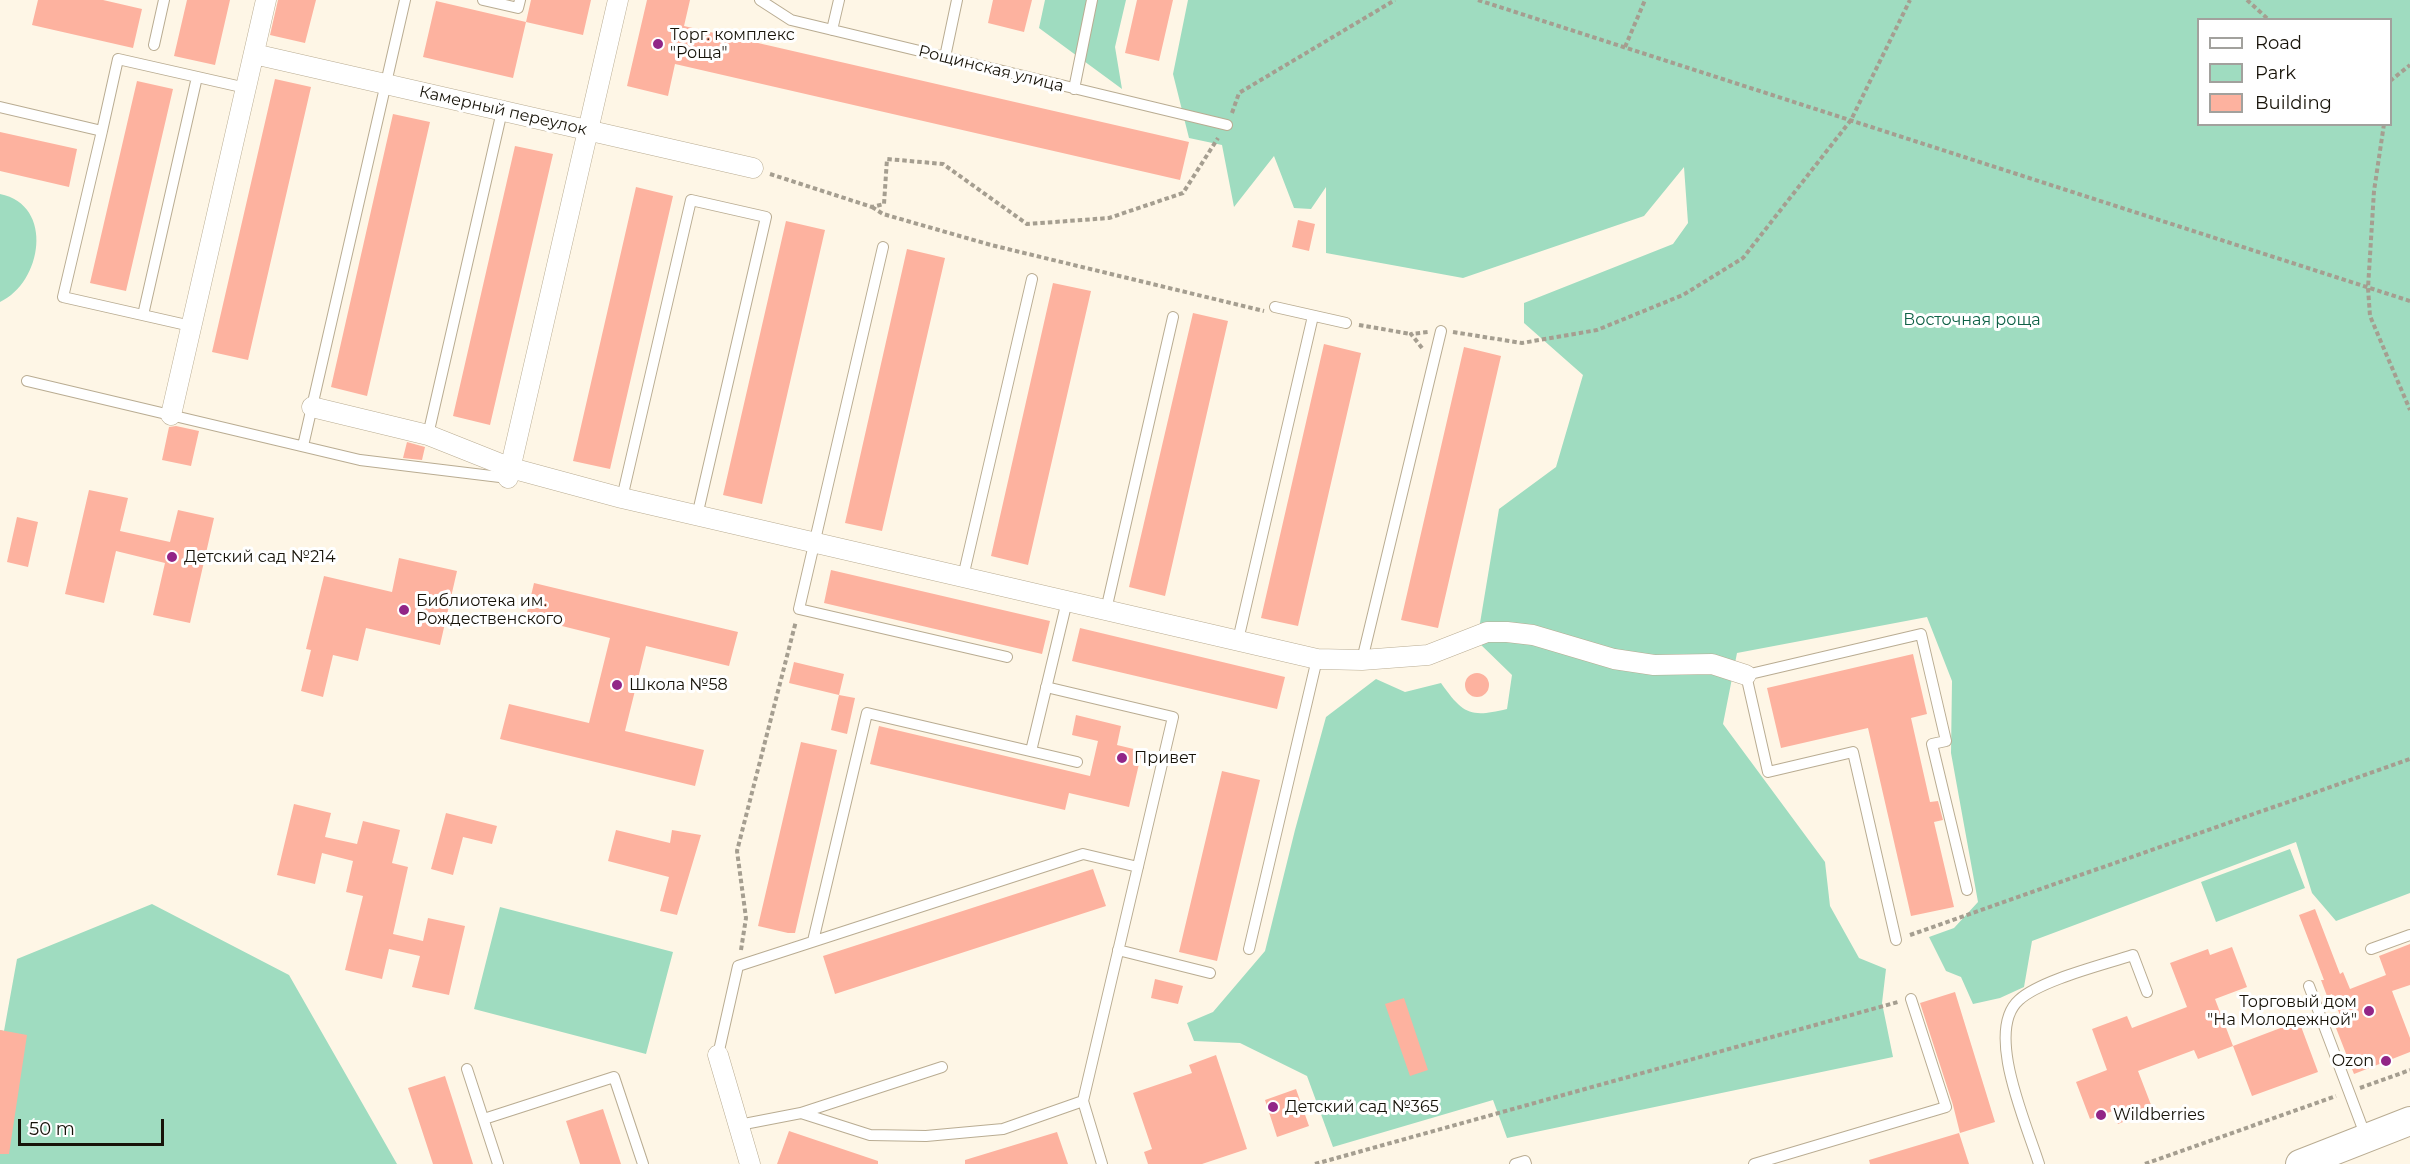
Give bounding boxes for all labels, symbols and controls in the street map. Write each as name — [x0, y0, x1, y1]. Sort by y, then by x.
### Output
legend — [2197, 18, 2392, 126]
place label: Торг. комплекс "Роща" — [670, 25, 795, 63]
text: Road — [2255, 32, 2302, 54]
marker: Торг. комплекс "Роща" — [651, 37, 665, 51]
street label: Рощинская улица — [916, 42, 1066, 96]
text: Park — [2255, 62, 2296, 84]
street label: Камерный переулок — [417, 82, 589, 140]
text: Building — [2255, 92, 2332, 114]
park label: Восточная роща — [1903, 310, 2041, 330]
place label: Детский сад №214 — [184, 547, 336, 567]
marker: Детский сад №214 — [165, 550, 179, 564]
place label: Библиотека им. Рождественского — [416, 591, 563, 629]
marker: Библиотека им. Рождественского — [397, 603, 411, 617]
place label: Школа №58 — [629, 675, 728, 695]
marker: Школа №58 — [610, 678, 624, 692]
place label: Привет — [1134, 748, 1196, 768]
marker: Привет — [1115, 751, 1129, 765]
place label: Торговый дом "На Молодежной" — [2207, 992, 2357, 1030]
marker: Торговый дом "На Молодежной" — [2362, 1004, 2376, 1018]
place label: Ozon — [2332, 1051, 2374, 1071]
marker: Ozon — [2379, 1054, 2393, 1068]
place label: Детский сад №365 — [1285, 1097, 1439, 1117]
marker: Детский сад №365 — [1266, 1100, 1280, 1114]
place label: Wildberries — [2113, 1105, 2205, 1125]
scale bar — [21, 1107, 166, 1145]
marker: Wildberries — [2094, 1108, 2108, 1122]
text: 50 m — [29, 1118, 75, 1140]

